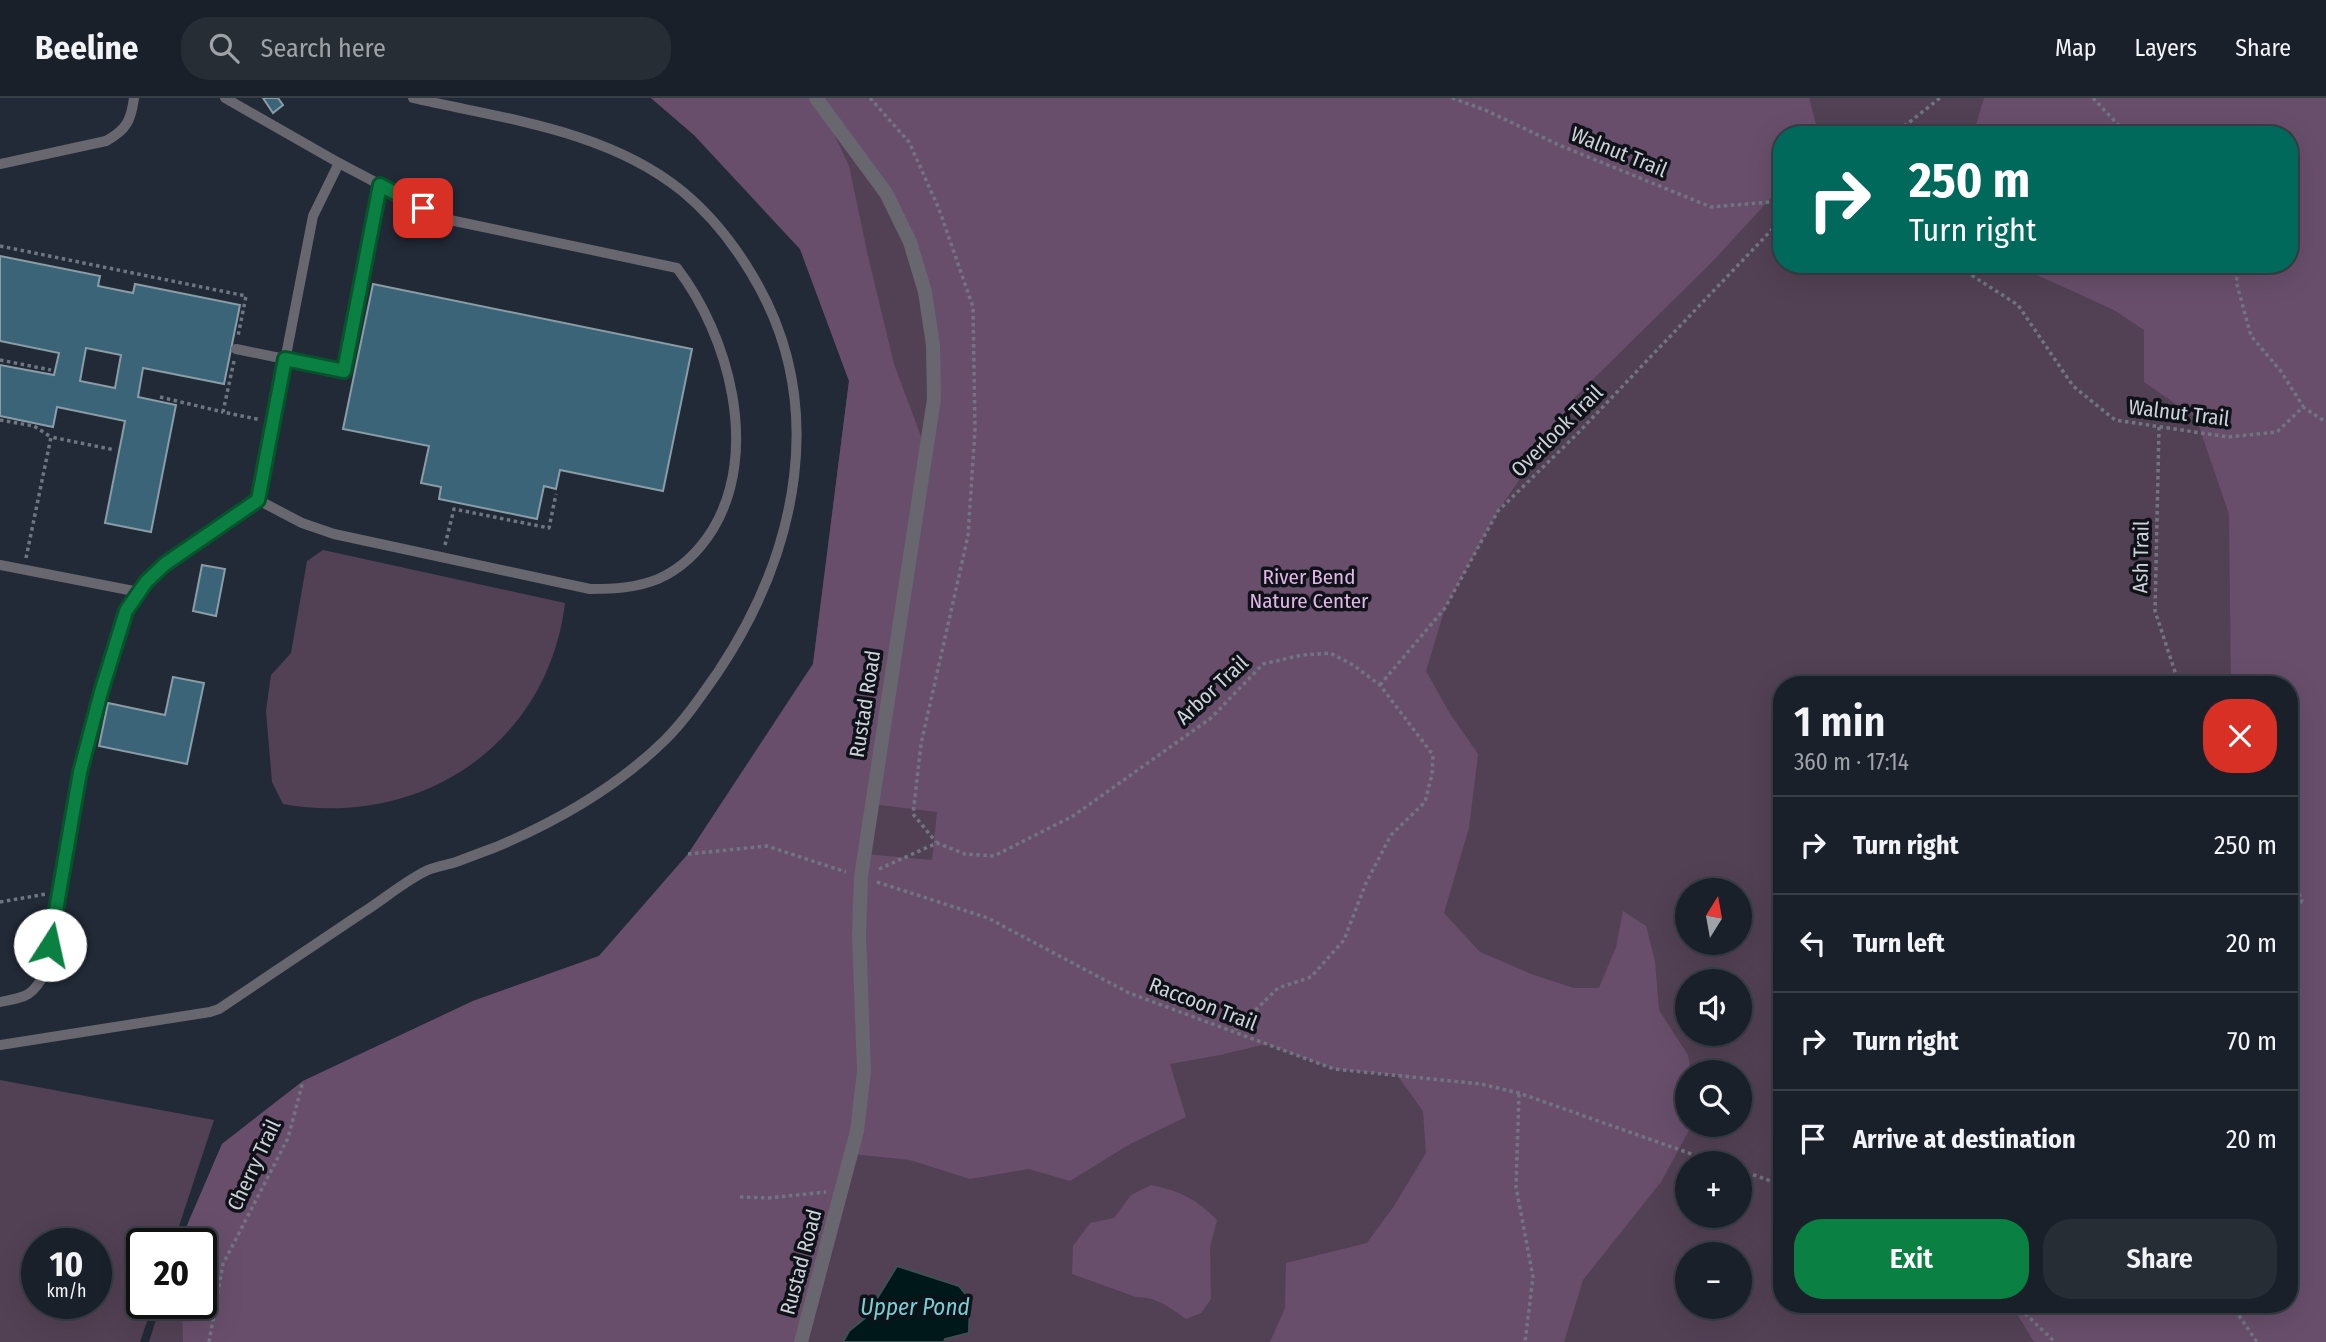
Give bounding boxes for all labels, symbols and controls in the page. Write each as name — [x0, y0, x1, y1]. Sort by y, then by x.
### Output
search box — [181, 17, 671, 80]
text: Beeline — [35, 28, 139, 68]
icon: search — [205, 29, 243, 67]
text: Search here — [261, 33, 386, 64]
text: Map — [2055, 34, 2097, 62]
text: Layers — [2135, 34, 2197, 62]
text: Share — [2235, 34, 2291, 62]
street label: Walnut Trail — [1567, 121, 1671, 183]
text: 250 m — [1909, 151, 2030, 210]
icon: right — [1794, 154, 1885, 245]
pin — [393, 178, 453, 238]
icon: arrive — [404, 189, 442, 227]
text: Turn right — [1909, 211, 2036, 249]
street label: Overlook Trail — [1506, 379, 1609, 482]
street label: Walnut Trail — [2127, 394, 2231, 432]
street label: Ash Trail — [2127, 520, 2155, 594]
park label: River Bend Nature Center — [1250, 564, 1369, 614]
street label: Rustad Road — [844, 649, 886, 759]
street label: Arbor Trail — [1170, 650, 1254, 730]
text: 1 min — [1794, 697, 1885, 747]
button: close — [2203, 699, 2277, 773]
text: 360 m · 17:14 — [1794, 748, 1909, 776]
icon: right — [1794, 826, 1832, 864]
text: Turn right — [1853, 830, 1959, 861]
text: 250 m — [2214, 830, 2277, 861]
north arrow — [1675, 878, 1752, 956]
map controls — [1675, 878, 1752, 1319]
position arrow — [13, 908, 87, 982]
icon: left — [1794, 924, 1832, 962]
text: Turn left — [1853, 928, 1945, 959]
text: 20 m — [2226, 928, 2277, 959]
button: sound — [1675, 969, 1752, 1046]
street label: Raccoon Trail — [1145, 971, 1261, 1037]
icon: right — [1794, 1022, 1832, 1060]
text: Turn right — [1853, 1026, 1959, 1057]
text: 70 m — [2227, 1026, 2277, 1057]
button: search — [1675, 1060, 1752, 1137]
street label: Cherry Trail — [222, 1115, 287, 1215]
icon: arrive — [1794, 1120, 1832, 1158]
text: Arrive at destination — [1853, 1124, 2076, 1155]
text: 20 m — [2226, 1124, 2277, 1155]
button: + — [1675, 1151, 1752, 1228]
street label: Rustad Road — [774, 1206, 828, 1318]
button: Exit — [1794, 1219, 2029, 1299]
button: Share — [2043, 1219, 2277, 1299]
speed limit sign: 20 — [126, 1228, 217, 1319]
button: − — [1675, 1242, 1752, 1319]
text: 10 — [50, 1243, 83, 1285]
text: km/h — [46, 1280, 87, 1302]
water label: Upper Pond — [860, 1293, 970, 1321]

